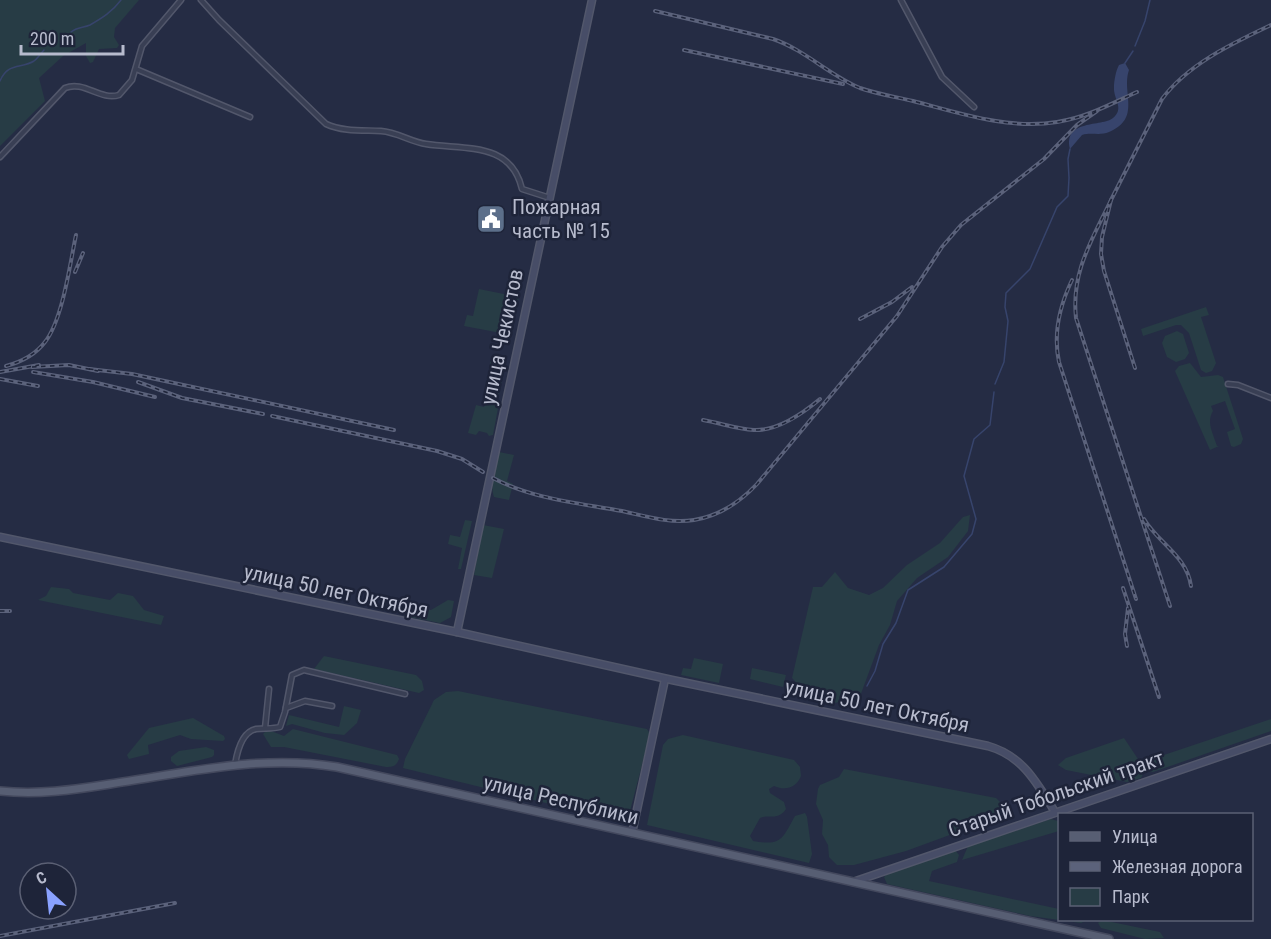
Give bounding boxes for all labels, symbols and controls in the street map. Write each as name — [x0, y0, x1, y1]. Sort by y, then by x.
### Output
scale bar — [21, 18, 123, 56]
text: 200 m — [30, 28, 74, 49]
place label: Пожарная часть № 15 — [512, 195, 610, 243]
public building icon: Пожарная часть № 15 — [475, 203, 507, 235]
street label: улица Чекистов — [476, 267, 528, 407]
street label: улица 50 лет Октября — [242, 560, 430, 622]
street label: улица 50 лет Октября — [783, 675, 971, 737]
street label: Старый Тобольский тракт — [945, 746, 1167, 842]
street label: улица Республики — [481, 770, 641, 830]
legend — [1058, 813, 1253, 921]
text: Улица — [1112, 826, 1158, 847]
text: Железная дорога — [1112, 856, 1243, 877]
north arrow — [18, 861, 78, 921]
text: С — [33, 868, 50, 889]
text: Парк — [1112, 886, 1150, 907]

